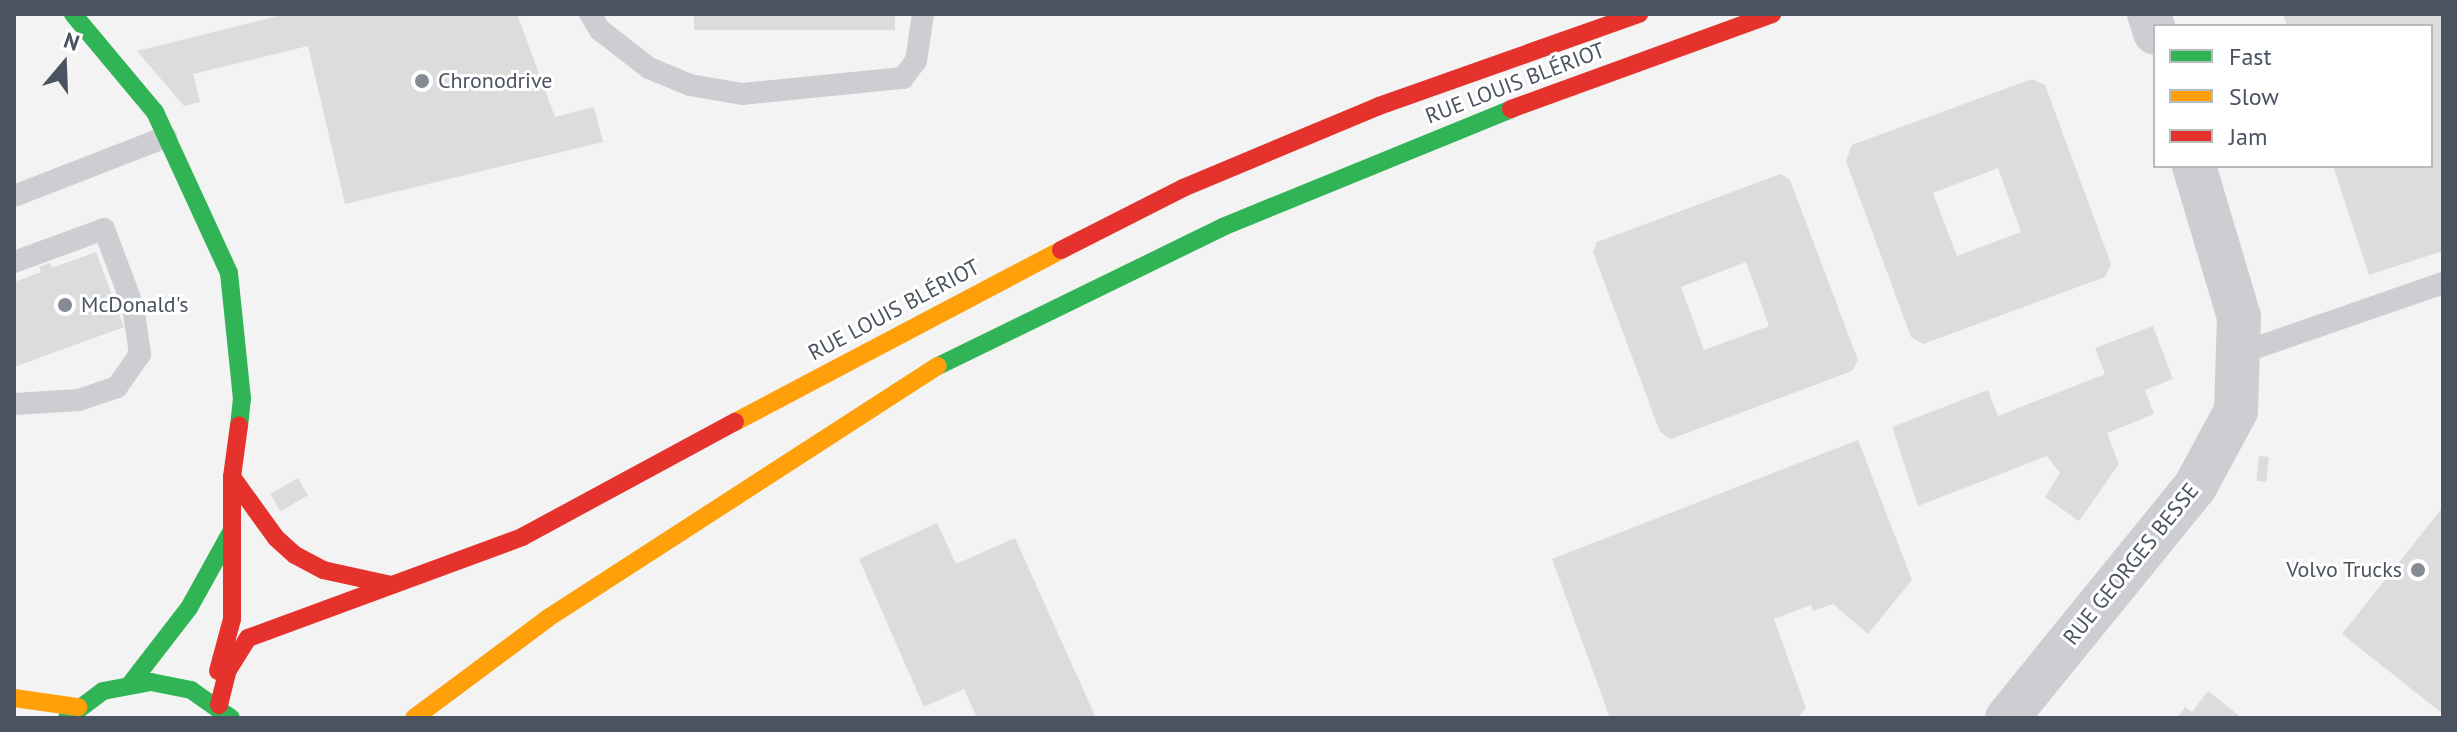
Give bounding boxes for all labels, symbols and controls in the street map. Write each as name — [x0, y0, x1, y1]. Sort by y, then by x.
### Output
north arrow — [24, 24, 104, 104]
legend — [2153, 24, 2433, 168]
text: N — [60, 26, 83, 57]
street label: RUE LOUIS BLÉRIOT — [1422, 37, 1608, 129]
text: Fast — [2229, 41, 2272, 72]
place label: Chronodrive — [438, 68, 552, 94]
marker: Chronodrive — [413, 72, 431, 90]
text: Slow — [2229, 81, 2279, 112]
text: Jam — [2229, 121, 2267, 152]
street label: RUE LOUIS BLÉRIOT — [804, 254, 984, 366]
place label: McDonald's — [81, 292, 188, 318]
marker: McDonald's — [56, 296, 74, 314]
street label: RUE GEORGES BESSE — [2058, 478, 2204, 650]
place label: Volvo Trucks — [2286, 557, 2402, 583]
marker: Volvo Trucks — [2409, 561, 2427, 579]

